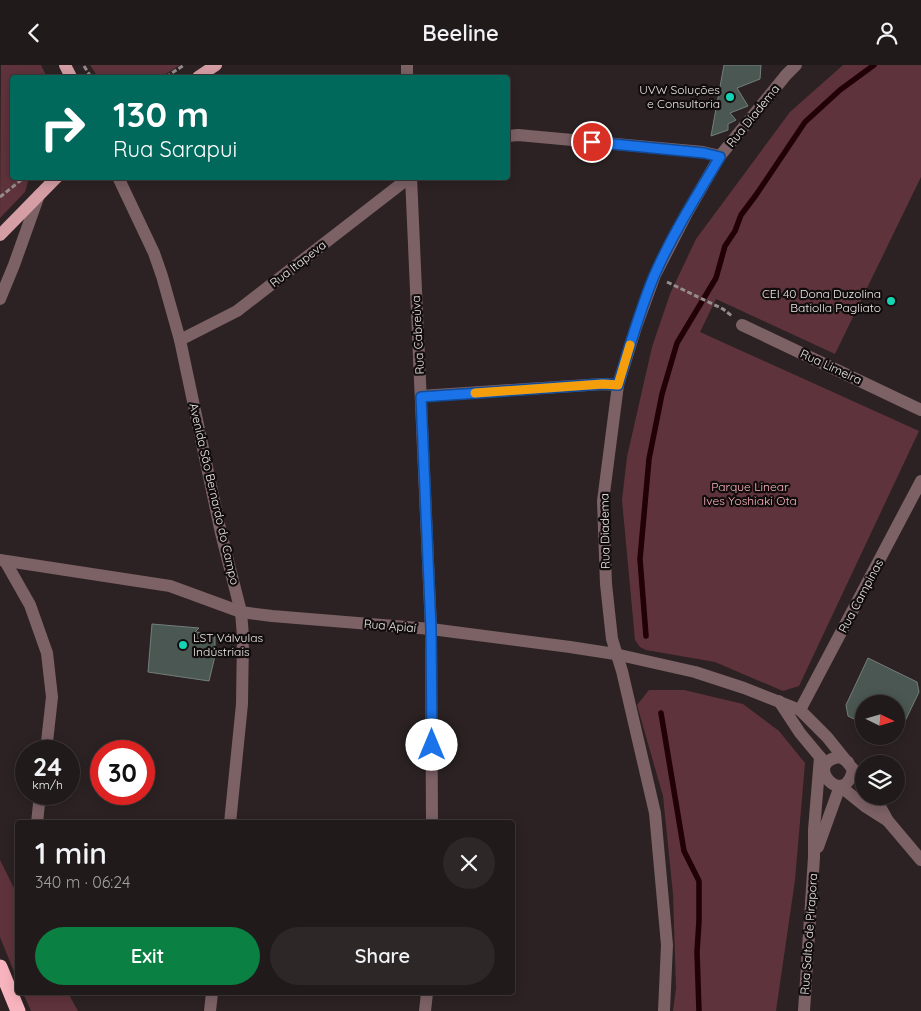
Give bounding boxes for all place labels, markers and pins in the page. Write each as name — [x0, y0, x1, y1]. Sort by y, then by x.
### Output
place label: UVW Soluções e Consultoria — [639, 82, 720, 111]
marker: UVW Soluções e Consultoria — [724, 91, 736, 103]
pin — [571, 121, 613, 163]
place label: CEI 40 Dona Duzolina Batiolla Pagliato — [762, 286, 881, 315]
marker: CEI 40 Dona Duzolina Batiolla Pagliato — [885, 295, 897, 307]
place label: LST Válvulas Indústriais — [193, 630, 263, 659]
marker: LST Válvulas Indústriais — [177, 639, 189, 651]

